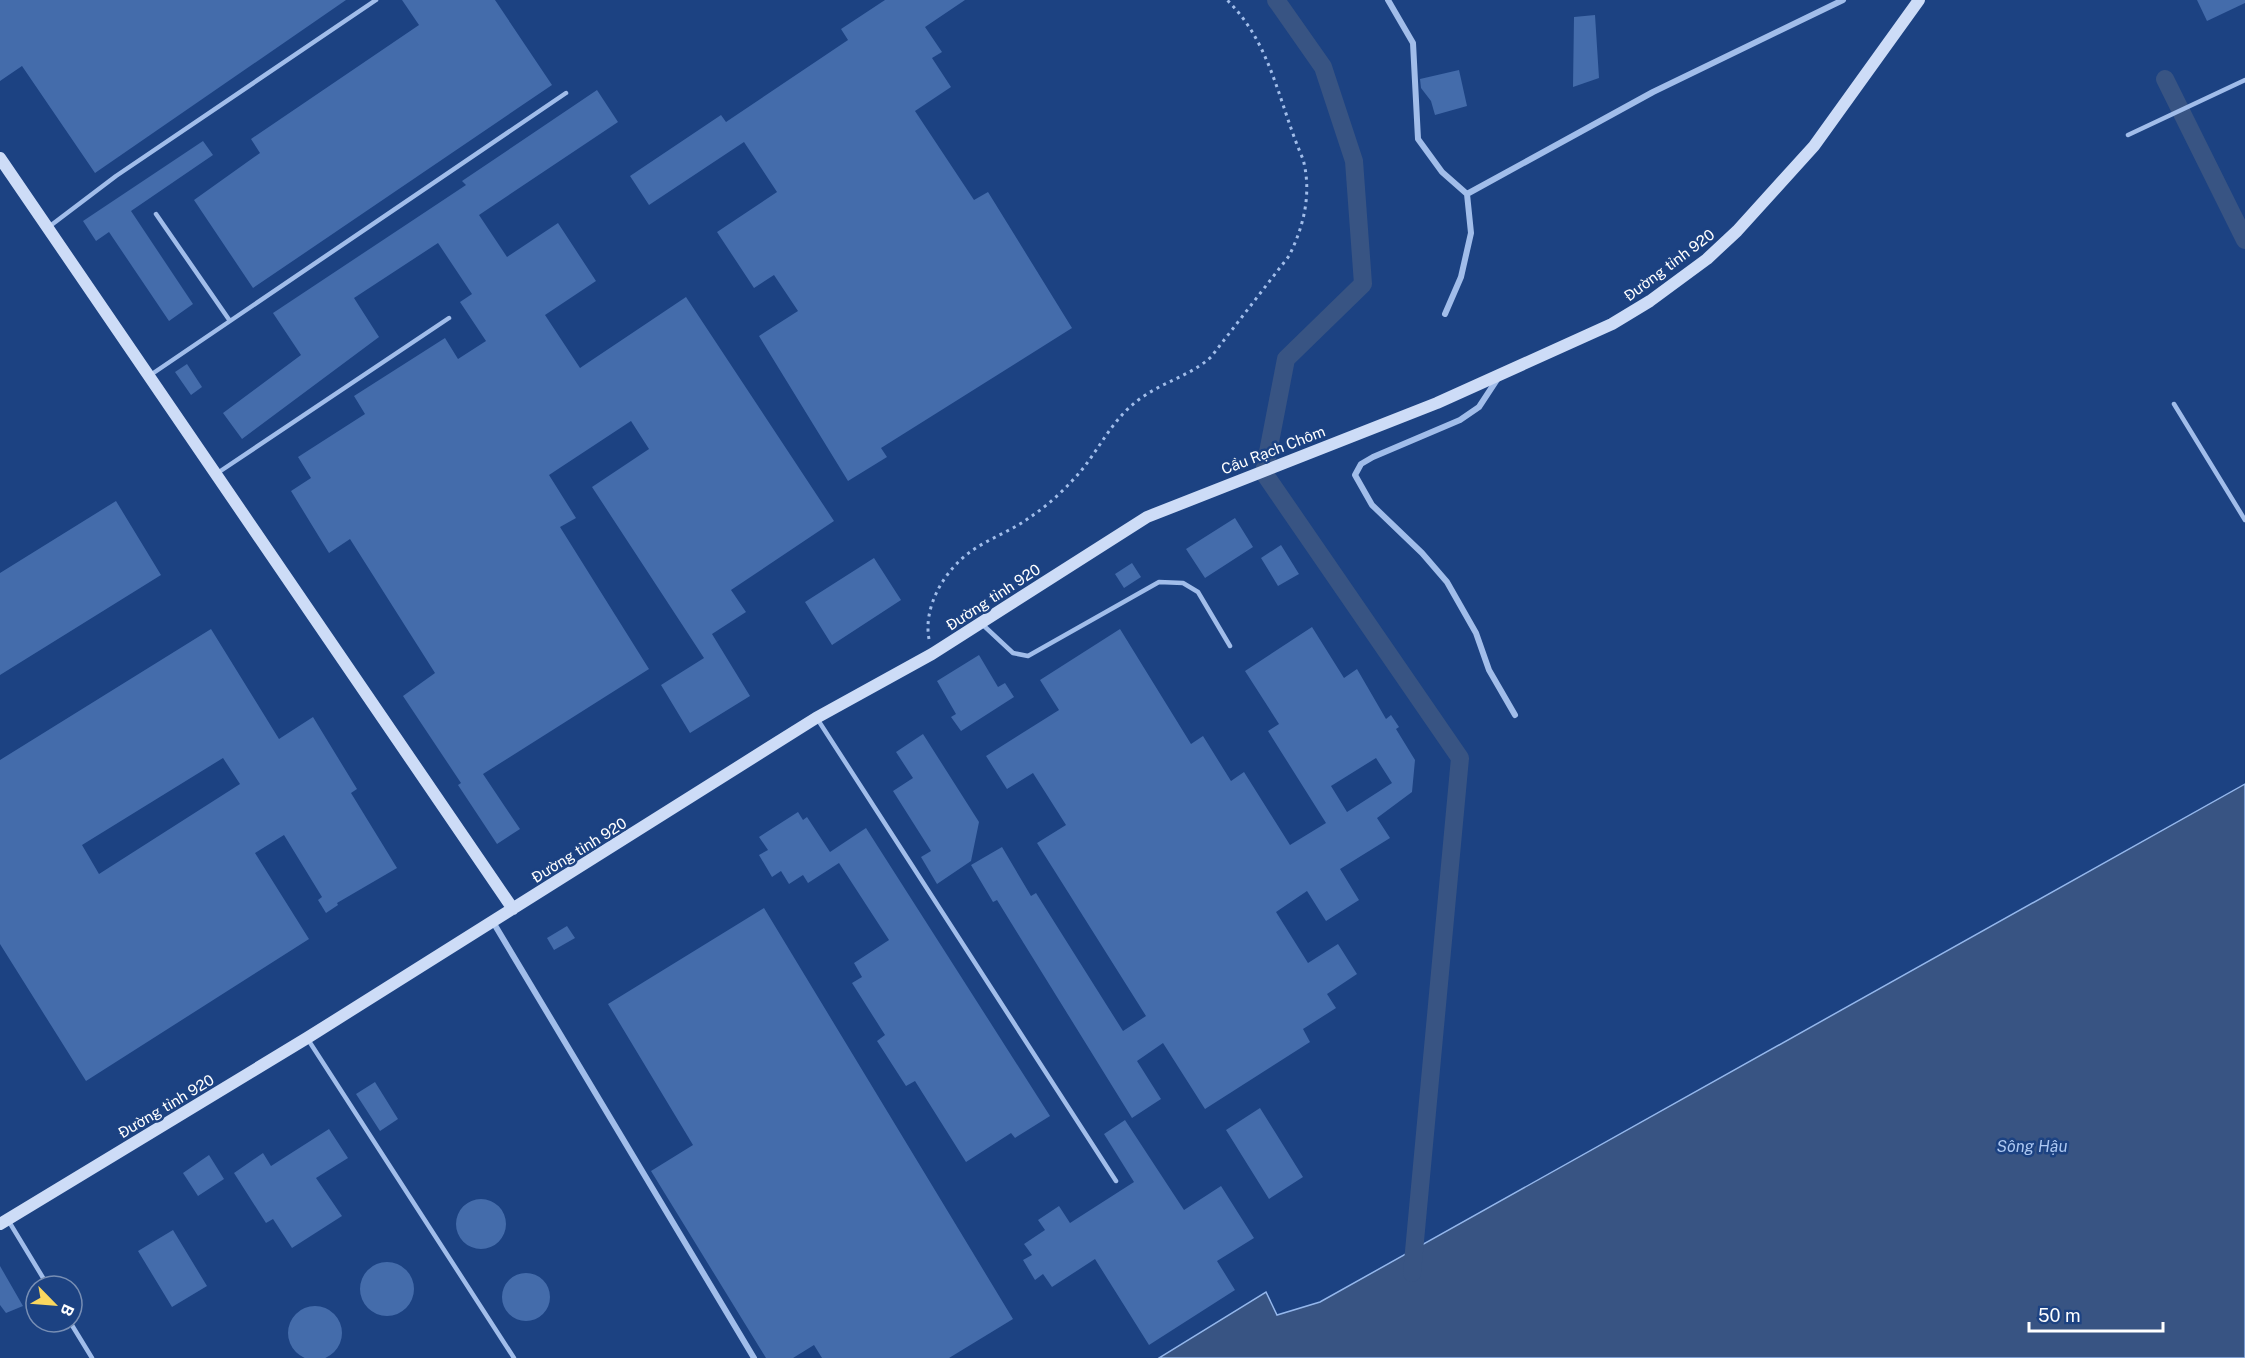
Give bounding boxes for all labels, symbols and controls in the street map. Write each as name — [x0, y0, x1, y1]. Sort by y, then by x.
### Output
street label: Đường tỉnh 920 — [1620, 225, 1718, 305]
street label: Cầu Rạch Chôm — [1219, 422, 1327, 478]
street label: Đường tỉnh 920 — [943, 560, 1043, 634]
street label: Đường tỉnh 920 — [528, 814, 630, 886]
street label: Đường tỉnh 920 — [115, 1071, 217, 1141]
water label: Sông Hậu — [1996, 1137, 2068, 1156]
north arrow — [24, 1274, 84, 1334]
scale bar — [2029, 1295, 2162, 1333]
text: B — [56, 1301, 78, 1319]
text: 50 m — [2038, 1305, 2081, 1326]

